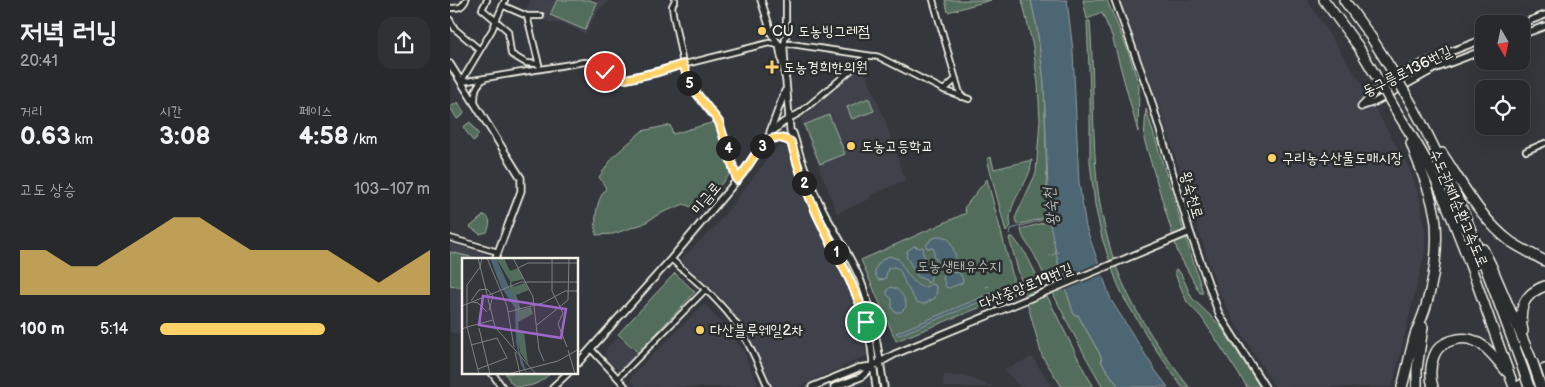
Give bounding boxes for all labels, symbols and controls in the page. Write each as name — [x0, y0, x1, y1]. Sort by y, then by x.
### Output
north arrow — [1475, 15, 1530, 70]
map controls — [1475, 15, 1530, 135]
text: 저녁 러닝 — [20, 16, 118, 49]
button: share — [378, 17, 430, 69]
place label: CU 도농빙그레점 — [772, 22, 870, 41]
marker: CU 도농빙그레점 — [756, 25, 768, 37]
street label: 동구릉로136번길 — [1360, 42, 1455, 101]
pin — [584, 51, 626, 93]
text: 20:41 — [20, 52, 58, 71]
icon: check — [591, 58, 619, 86]
place label: 도농경희한의원 — [783, 58, 868, 77]
marker: 도농경희한의원 — [765, 60, 779, 74]
pin: 5 — [676, 70, 702, 96]
text: 5 — [685, 75, 694, 92]
button: locate — [1475, 80, 1530, 135]
text: 거리 — [20, 103, 43, 120]
text: 시간 — [159, 103, 182, 120]
text: 페이스 — [299, 103, 332, 120]
text: 0.63 — [20, 121, 71, 152]
text: 3:08 — [159, 121, 211, 152]
text: 4:58 — [299, 121, 349, 152]
text: km — [71, 131, 93, 148]
text: /km — [349, 131, 377, 148]
pin: 3 — [750, 134, 774, 158]
pin: 4 — [716, 136, 740, 160]
place label: 도농고등학교 — [861, 137, 933, 156]
text: 3 — [758, 138, 767, 155]
text: 4 — [724, 140, 733, 157]
marker: 도농고등학교 — [845, 140, 857, 152]
street label: 수도권제1순환고속도로 — [1425, 146, 1492, 270]
place label: 구리농수산물도매시장 — [1282, 149, 1403, 168]
marker: 구리농수산물도매시장 — [1266, 152, 1278, 164]
street label: 왕숙천로 — [1176, 169, 1207, 221]
pin: 2 — [792, 170, 816, 196]
text: 2 — [800, 175, 809, 192]
street label: 미금로 — [687, 178, 725, 218]
text: 103–107 m — [354, 180, 430, 199]
text: 고도 상승 — [20, 181, 76, 200]
water label: 왕숙천 — [1039, 184, 1063, 227]
pin: 1 — [824, 240, 848, 264]
text: 1 — [834, 244, 839, 261]
park label: 도농생태유수지 — [917, 257, 1001, 276]
inset map — [462, 258, 579, 374]
street label: 다산중앙로19번길 — [977, 259, 1076, 314]
pin — [845, 301, 887, 343]
icon: arrive — [852, 308, 880, 336]
text: 100 m — [20, 320, 65, 339]
text: 5:14 — [100, 320, 128, 339]
place label: 다산블루웨일2차 — [710, 321, 803, 340]
marker: 다산블루웨일2차 — [694, 324, 706, 336]

